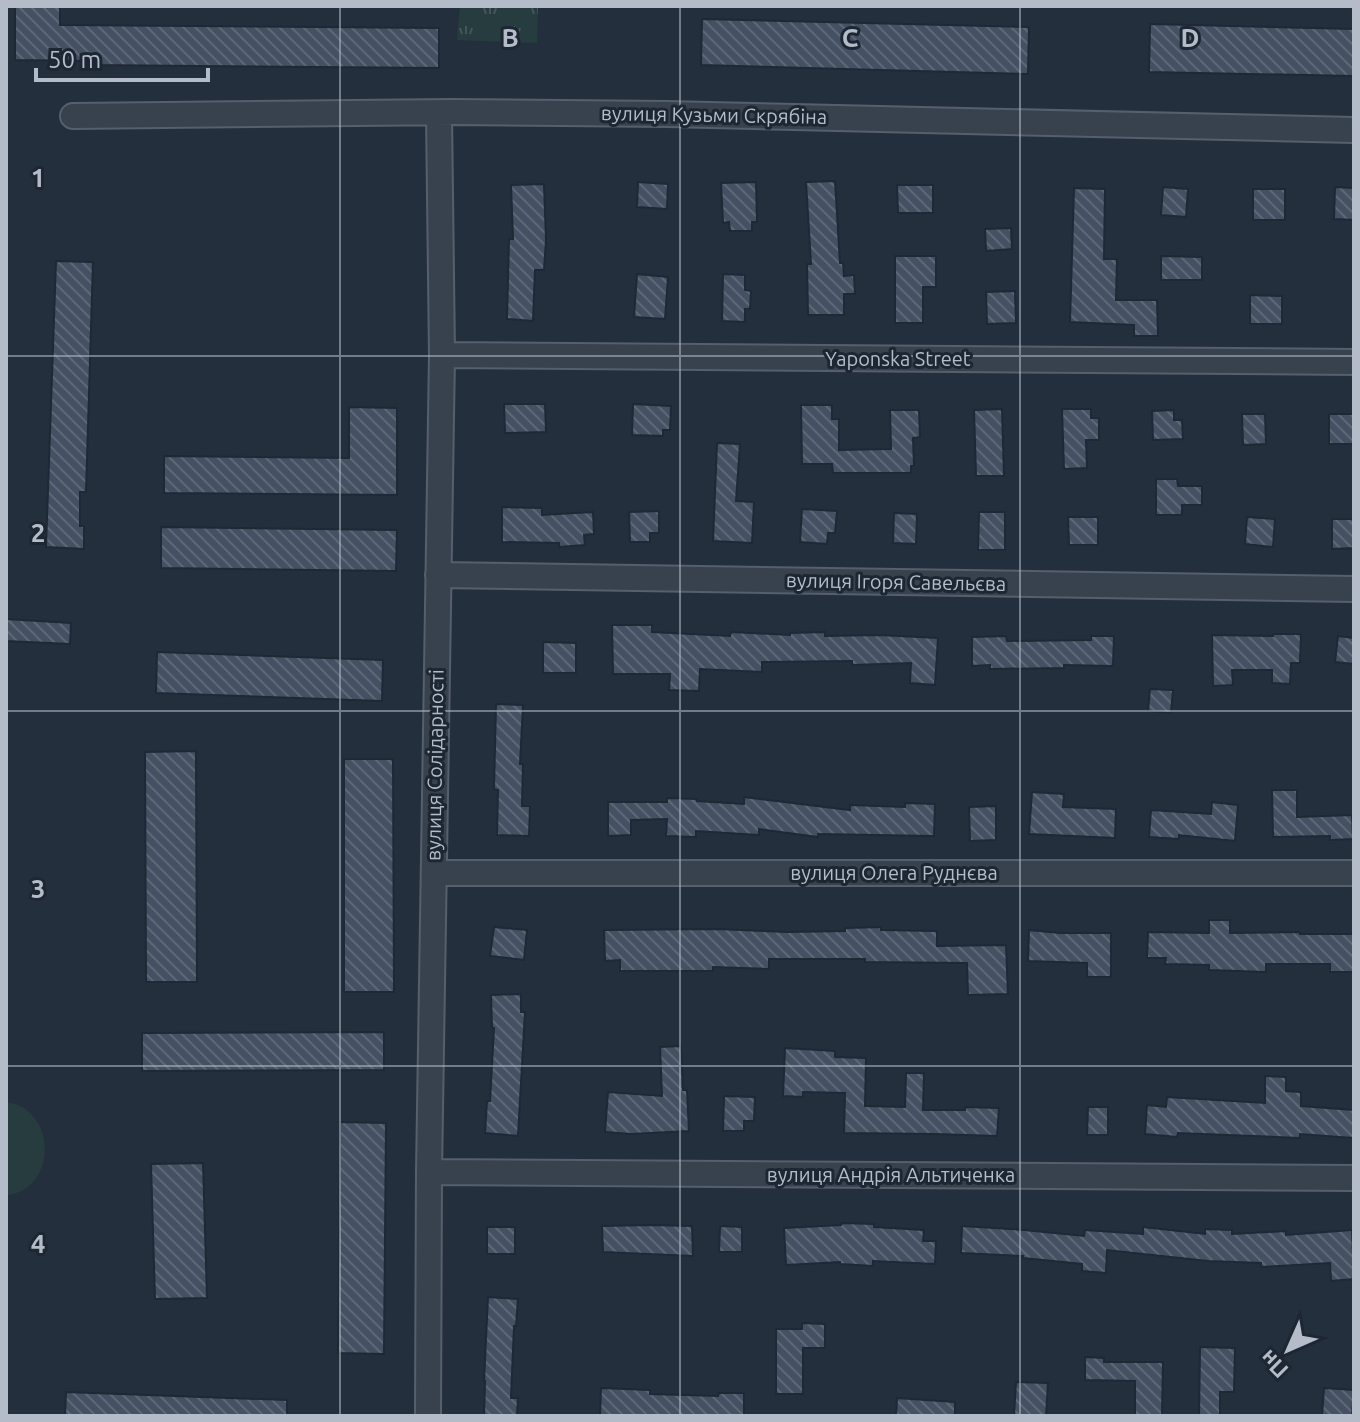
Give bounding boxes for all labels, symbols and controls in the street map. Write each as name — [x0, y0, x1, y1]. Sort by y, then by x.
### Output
text: B — [501, 23, 519, 52]
text: C — [842, 23, 859, 52]
text: D — [1181, 23, 1199, 52]
scale bar — [36, 32, 208, 82]
text: 50 m — [48, 46, 101, 73]
street label: вулиця Кузьми Скрябіна — [601, 101, 827, 128]
text: 1 — [31, 163, 45, 192]
street label: Yaponska Street — [825, 347, 971, 370]
text: 2 — [31, 518, 45, 547]
street label: вулиця Ігоря Савельєва — [786, 568, 1006, 595]
street label: вулиця Солідарності — [421, 669, 448, 861]
street label: вулиця Олега Руднєва — [790, 861, 998, 884]
text: 3 — [31, 874, 45, 903]
street label: вулиця Андрія Альтиченка — [767, 1163, 1015, 1186]
text: 4 — [31, 1229, 45, 1258]
north arrow — [1248, 1310, 1328, 1390]
text: Пн — [1254, 1345, 1293, 1384]

